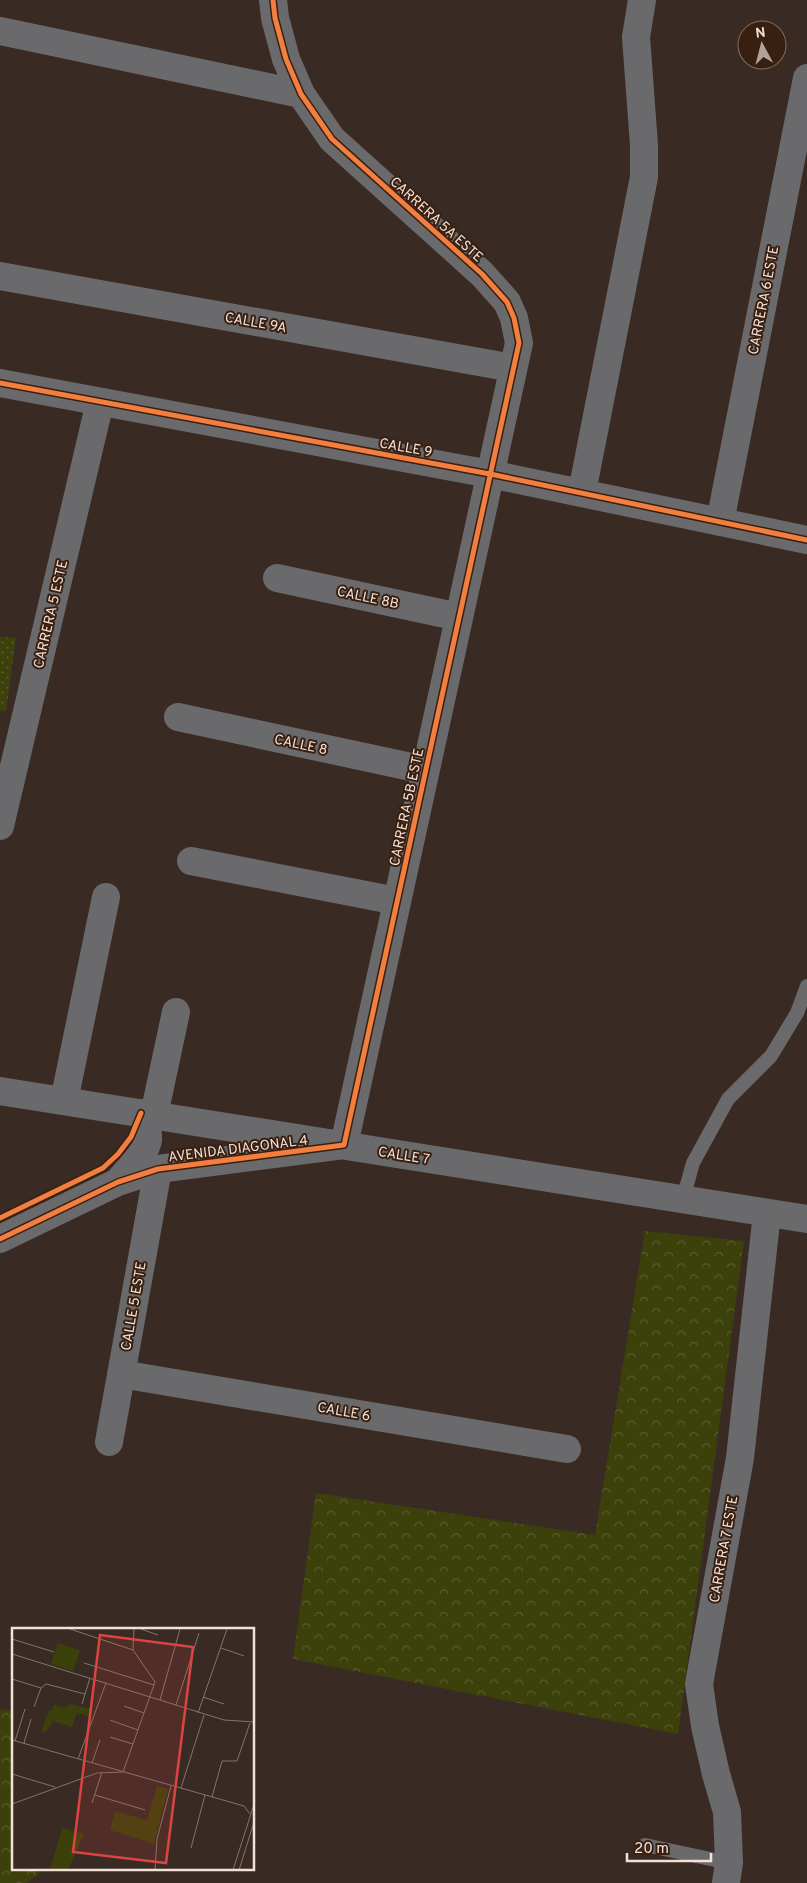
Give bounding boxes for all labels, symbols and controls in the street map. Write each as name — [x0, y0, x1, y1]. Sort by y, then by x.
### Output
north arrow — [737, 20, 787, 70]
text: N — [755, 25, 767, 43]
street label: CARRERA 5A ESTE — [386, 174, 486, 266]
street label: CARRERA 6 ESTE — [746, 244, 783, 356]
street label: CALLE 9A — [223, 310, 288, 337]
street label: CALLE 9 — [378, 435, 434, 462]
street label: CARRERA 5 ESTE — [31, 558, 72, 670]
street label: CALLE 8B — [335, 584, 400, 613]
street label: CALLE 8 — [273, 732, 329, 759]
street label: CARRERA 5B ESTE — [387, 747, 428, 868]
street label: AVENIDA DIAGONAL 4 — [167, 1132, 309, 1166]
street label: CALLE 7 — [377, 1144, 431, 1169]
street label: CALLE 5 ESTE — [118, 1260, 151, 1352]
street label: CALLE 6 — [316, 1399, 372, 1426]
street label: CARRERA 7 ESTE — [707, 1494, 742, 1604]
inset map — [12, 1628, 255, 1870]
scale bar — [627, 1830, 711, 1862]
text: 20 m — [634, 1840, 669, 1859]

